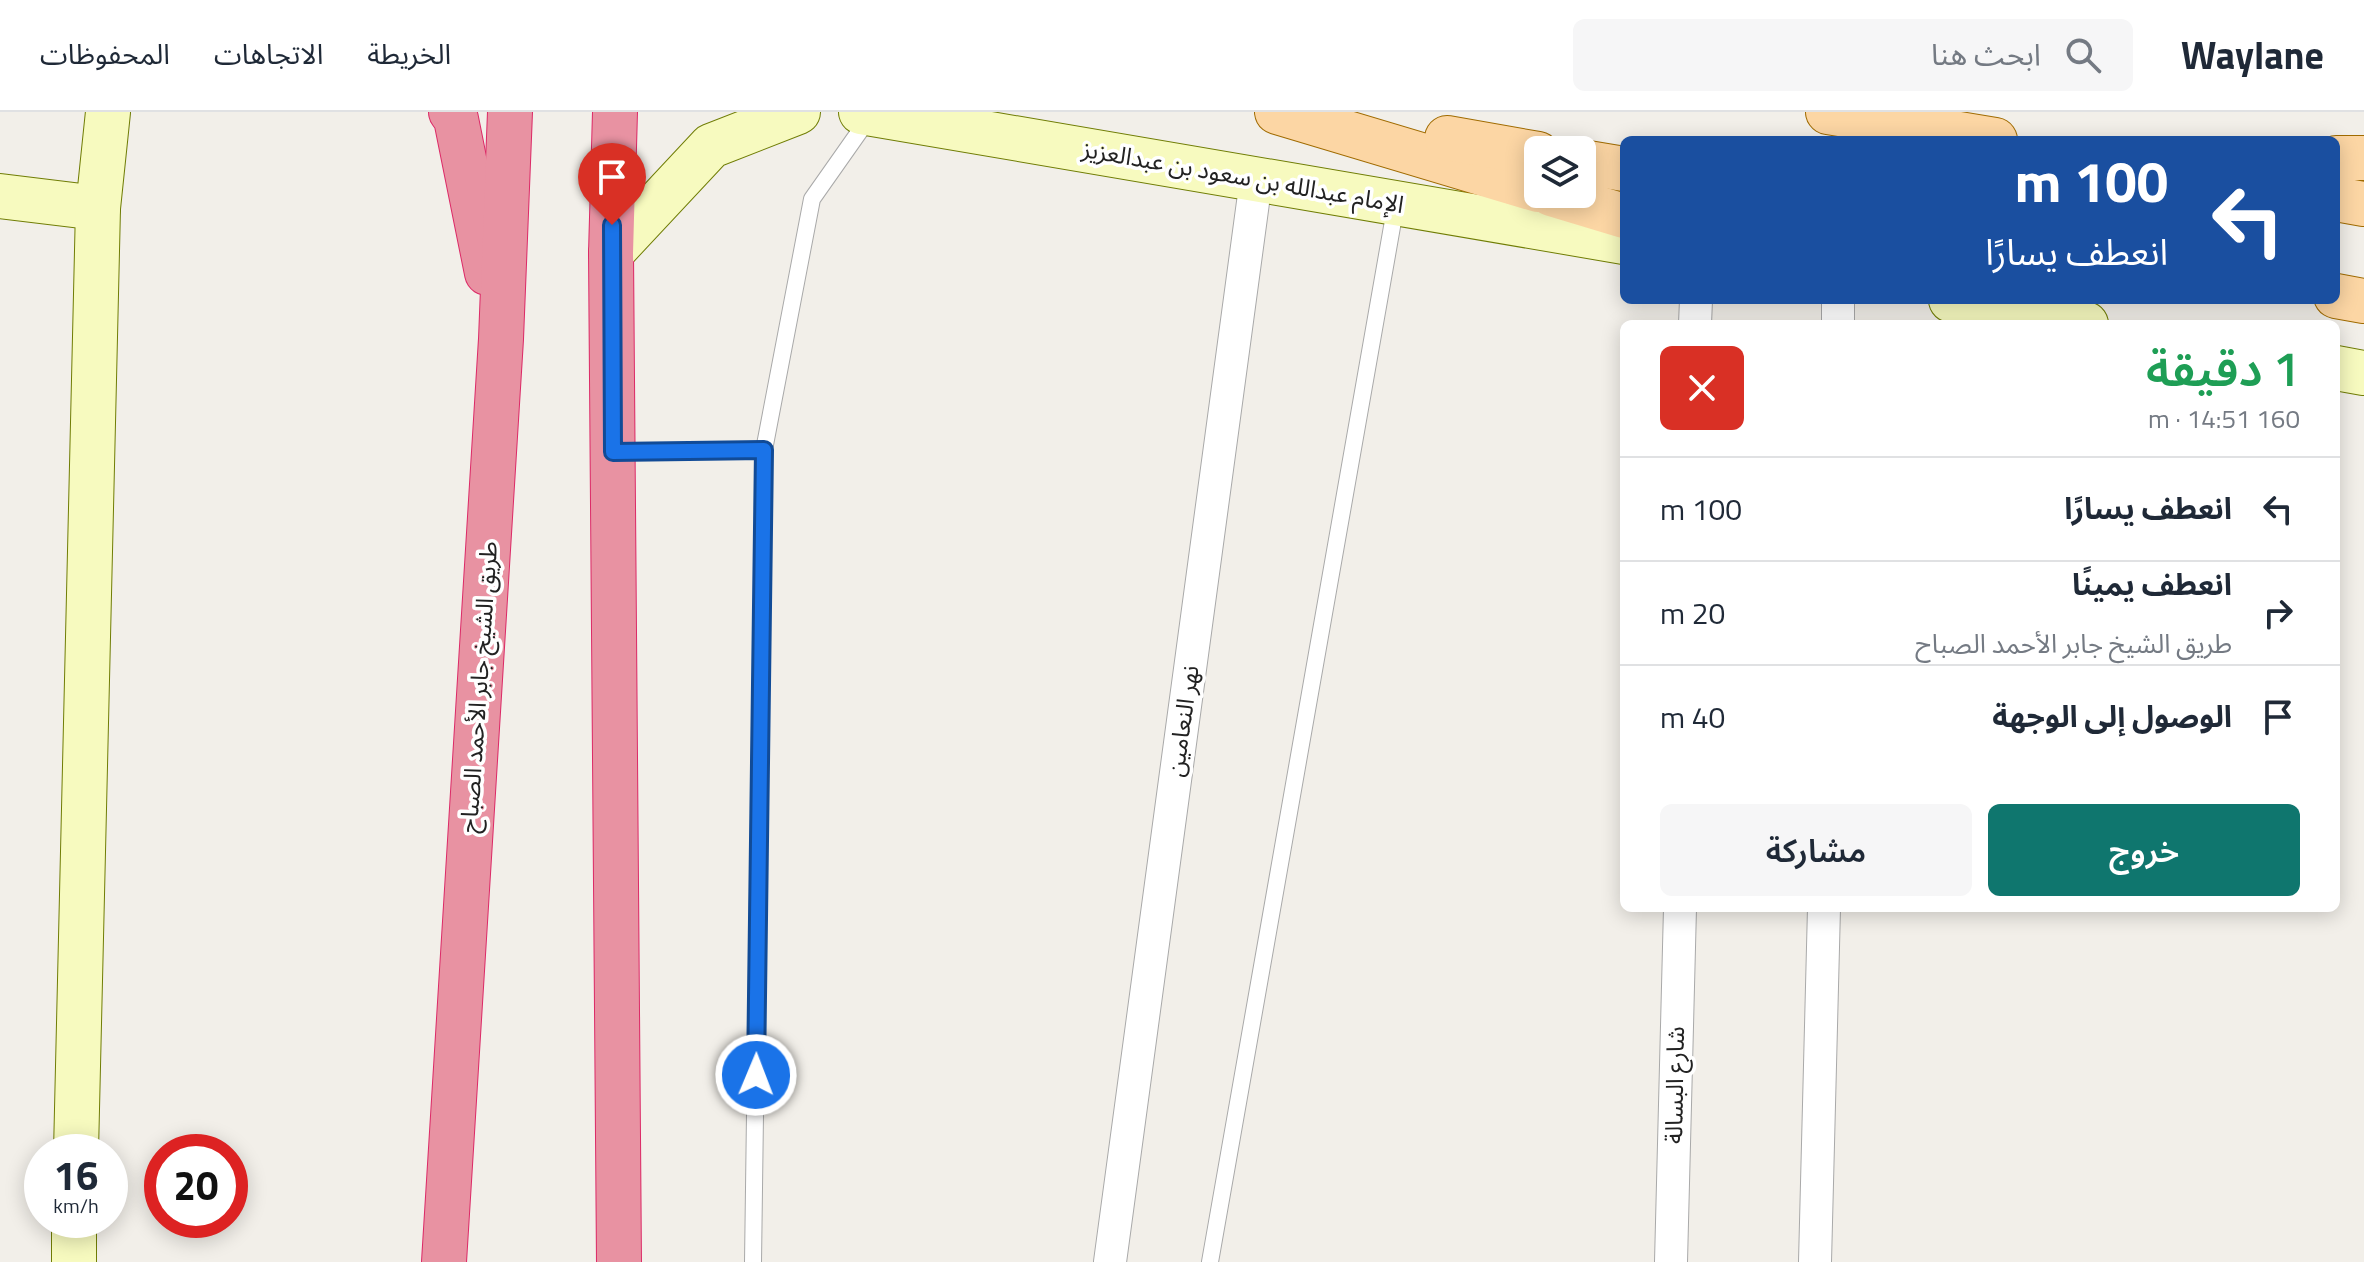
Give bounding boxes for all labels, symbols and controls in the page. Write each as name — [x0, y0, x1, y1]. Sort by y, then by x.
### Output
search box — [1573, 19, 2133, 91]
text: Waylane — [2181, 26, 2324, 84]
text: ابحث هنا — [1931, 31, 2041, 77]
text: المحفوظات — [40, 32, 170, 75]
text: الاتجاهات — [214, 32, 323, 75]
text: الخريطة — [367, 32, 451, 75]
icon: search — [2061, 33, 2105, 77]
street label: الإمام عبدالله بن سعود بن عبدالعزيز — [1078, 130, 1407, 223]
map controls — [1524, 136, 1596, 208]
button: layers — [1524, 136, 1596, 208]
text: 100 m — [2015, 139, 2168, 224]
pin — [578, 143, 646, 225]
icon: arrive — [590, 155, 634, 199]
icon: left — [2196, 168, 2300, 272]
text: انعطف يسارًا — [1985, 224, 2168, 279]
text: 1 دقيقة — [2146, 332, 2300, 405]
button: close — [1660, 346, 1744, 430]
text: 160 m · 14:51 — [2148, 399, 2300, 438]
text: انعطف يسارًا — [2064, 485, 2232, 531]
text: 100 m — [1660, 486, 1742, 532]
icon: left — [2256, 487, 2300, 531]
street label: طريق الشيخ جابر الأحمد الصباح — [450, 540, 506, 834]
text: انعطف يمينًا — [2072, 561, 2232, 607]
text: 20 m — [1660, 590, 1725, 636]
icon: right — [2256, 591, 2300, 635]
text: طريق الشيخ جابر الأحمد الصباح — [1915, 624, 2232, 663]
street label: نهر النعامين — [1156, 663, 1208, 779]
text: الوصول إلى الوجهة — [1992, 693, 2232, 739]
text: 40 m — [1660, 694, 1725, 740]
icon: arrive — [2256, 695, 2300, 739]
button: مشاركة — [1660, 804, 1972, 896]
button: خروج — [1988, 804, 2300, 896]
street label: شارع البسالة — [1655, 1026, 1693, 1144]
position arrow — [714, 1033, 798, 1117]
speed limit sign: 20 — [144, 1134, 248, 1238]
text: 16 — [54, 1145, 98, 1206]
text: km/h — [53, 1190, 99, 1221]

